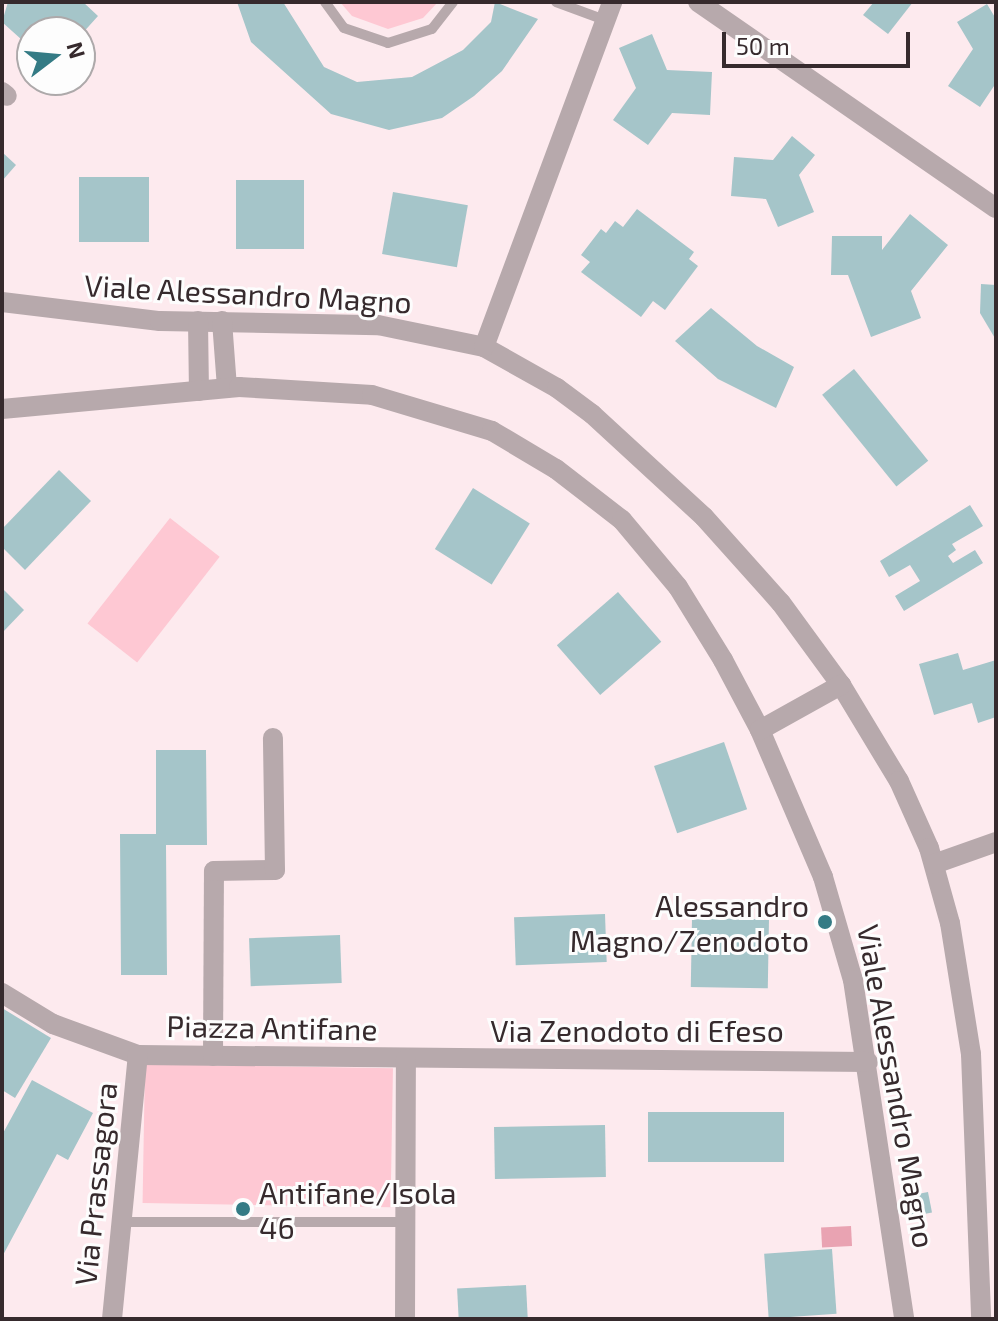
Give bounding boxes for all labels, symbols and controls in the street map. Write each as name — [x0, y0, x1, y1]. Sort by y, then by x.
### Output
north arrow — [16, 16, 96, 96]
scale bar — [726, 16, 914, 66]
text: 50 m — [736, 31, 790, 60]
text: N — [62, 39, 92, 61]
street label: Viale Alessandro Magno — [83, 266, 413, 320]
place label: Alessandro Magno/Zenodoto — [570, 887, 809, 958]
marker: Alessandro Magno/Zenodoto — [816, 913, 834, 931]
street label: Viale Alessandro Magno — [851, 921, 943, 1251]
street label: Piazza Antifane — [166, 1007, 378, 1047]
street label: Via Zenodoto di Efeso — [490, 1012, 784, 1048]
street label: Via Prassagora — [66, 1081, 124, 1287]
place label: Antifane/Isola 46 — [259, 1174, 456, 1244]
marker: Antifane/Isola 46 — [234, 1200, 252, 1218]

